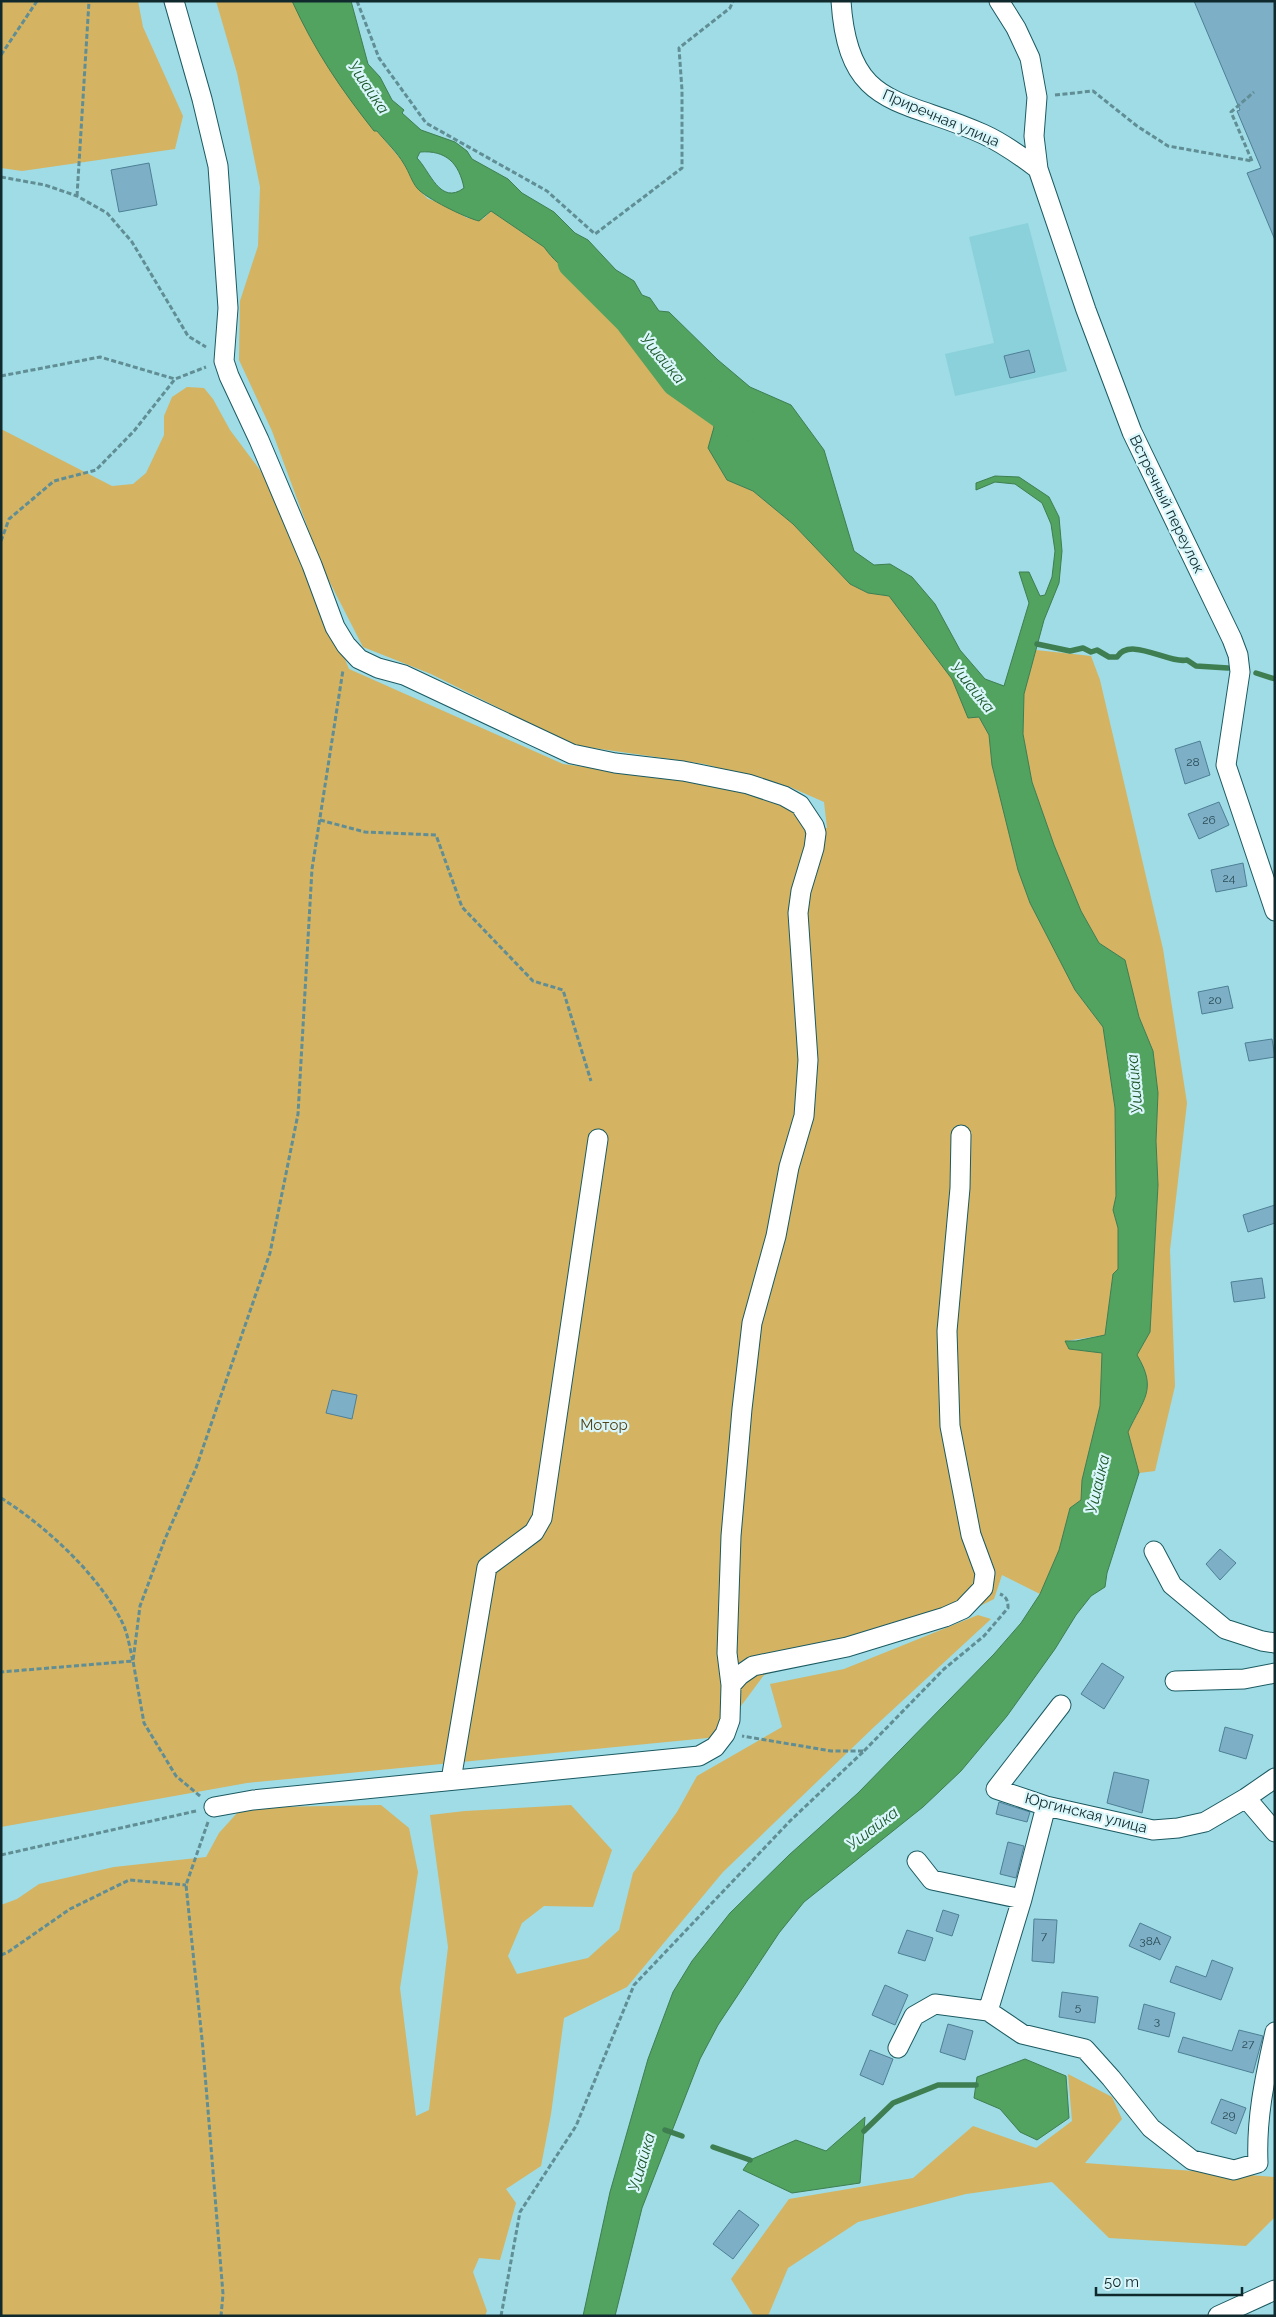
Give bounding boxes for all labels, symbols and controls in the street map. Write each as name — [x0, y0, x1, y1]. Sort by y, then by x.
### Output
water label: Ушайка — [344, 57, 393, 118]
street label: Приречная улица — [880, 85, 1002, 151]
water label: Ушайка — [636, 329, 689, 388]
street label: Встречный переулок — [1126, 432, 1208, 576]
water label: Ушайка — [946, 658, 999, 717]
house number: 28 — [1186, 755, 1200, 769]
house number: 26 — [1202, 813, 1216, 827]
house number: 24 — [1223, 871, 1236, 885]
house number: 20 — [1208, 993, 1222, 1007]
water label: Ушайка — [1122, 1053, 1147, 1115]
park label: Мотор — [580, 1416, 628, 1434]
water label: Ушайка — [1081, 1452, 1114, 1515]
street label: Юргинская улица — [1023, 1789, 1149, 1837]
water label: Ушайка — [843, 1803, 902, 1854]
house number: 7 — [1041, 1929, 1048, 1943]
house number: 38А — [1139, 1934, 1161, 1948]
house number: 5 — [1075, 2000, 1082, 2014]
house number: 3 — [1154, 2014, 1160, 2028]
house number: 27 — [1242, 2037, 1255, 2051]
house number: 29 — [1222, 2108, 1236, 2122]
water label: Ушайка — [624, 2130, 659, 2194]
scale bar — [1096, 2264, 1242, 2296]
text: 50 m — [1104, 2273, 1139, 2291]

